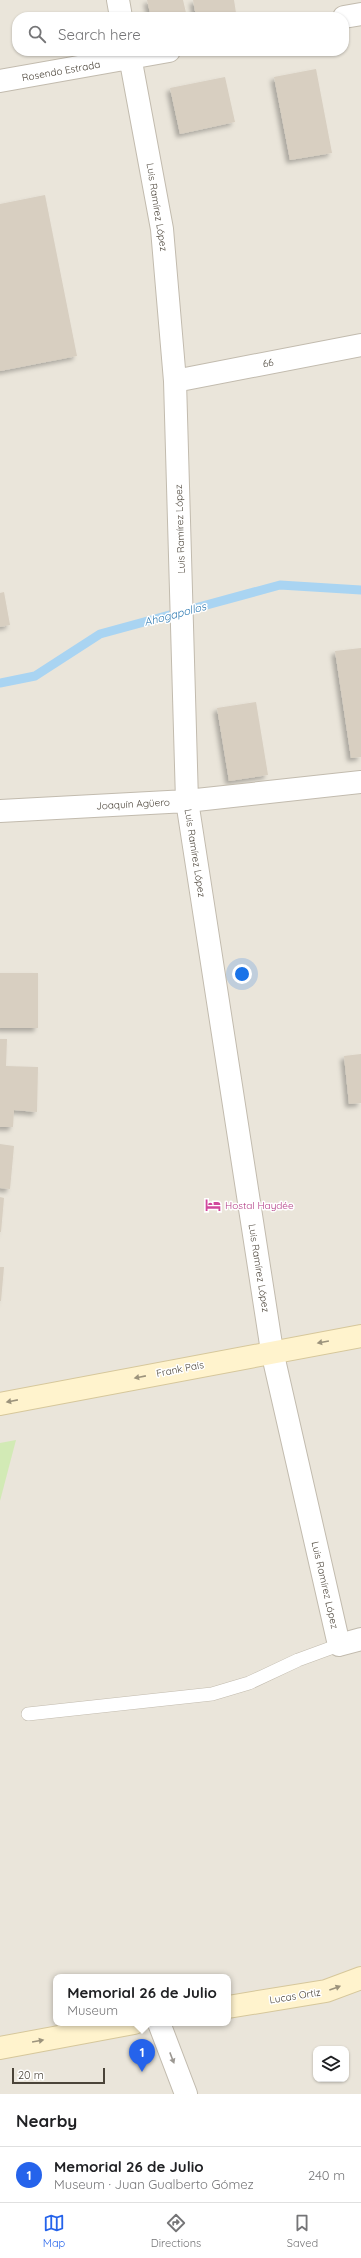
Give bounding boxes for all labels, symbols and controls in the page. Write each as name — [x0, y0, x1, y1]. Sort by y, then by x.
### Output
search box — [12, 12, 349, 56]
icon: search — [26, 23, 48, 45]
text: Search here — [58, 25, 141, 44]
street label: Rosendo Estrada — [21, 58, 101, 84]
street label: Luis Ramírez López — [144, 162, 170, 252]
street label: 66 — [261, 355, 275, 370]
street label: Luis Ramírez López — [172, 484, 188, 574]
water label: Ahogapollos — [142, 599, 208, 629]
street label: Joaquín Agüero — [96, 796, 170, 812]
street label: Luis Ramírez López — [182, 808, 208, 898]
your location — [232, 964, 252, 984]
hotel icon: Hostal Haydée — [204, 1196, 222, 1214]
place label: Hostal Haydée — [225, 1199, 294, 1212]
street label: Luis Ramírez López — [246, 1223, 272, 1313]
one-way arrow — [316, 1340, 329, 1346]
street label: Frank País — [155, 1358, 205, 1380]
one-way arrow — [134, 1374, 146, 1380]
one-way arrow — [6, 1399, 18, 1405]
street label: Luis Ramírez López — [309, 1540, 341, 1630]
popup — [53, 1974, 231, 2026]
text: Memorial 26 de Julio — [67, 1983, 217, 2002]
one-way arrow — [330, 1984, 342, 1990]
street label: Lucas Ortiz — [269, 1986, 322, 2006]
text: Museum — [67, 2002, 118, 2018]
one-way arrow — [32, 2037, 44, 2043]
pin: 1 — [129, 2039, 155, 2072]
map controls — [313, 2046, 349, 2082]
button: layers — [313, 2046, 349, 2082]
one-way arrow — [170, 2053, 176, 2065]
scale bar — [12, 2066, 105, 2085]
text: 20 m — [18, 2068, 44, 2082]
text: Nearby — [16, 2110, 77, 2131]
text: Memorial 26 de Julio — [54, 2157, 204, 2176]
text: 1 — [26, 2167, 32, 2183]
text: 240 m — [308, 2167, 345, 2183]
text: Museum · Juan Gualberto Gómez — [54, 2176, 254, 2192]
tab: Map — [43, 2212, 65, 2250]
tab: Directions — [151, 2212, 201, 2250]
tab: Saved — [287, 2212, 318, 2250]

